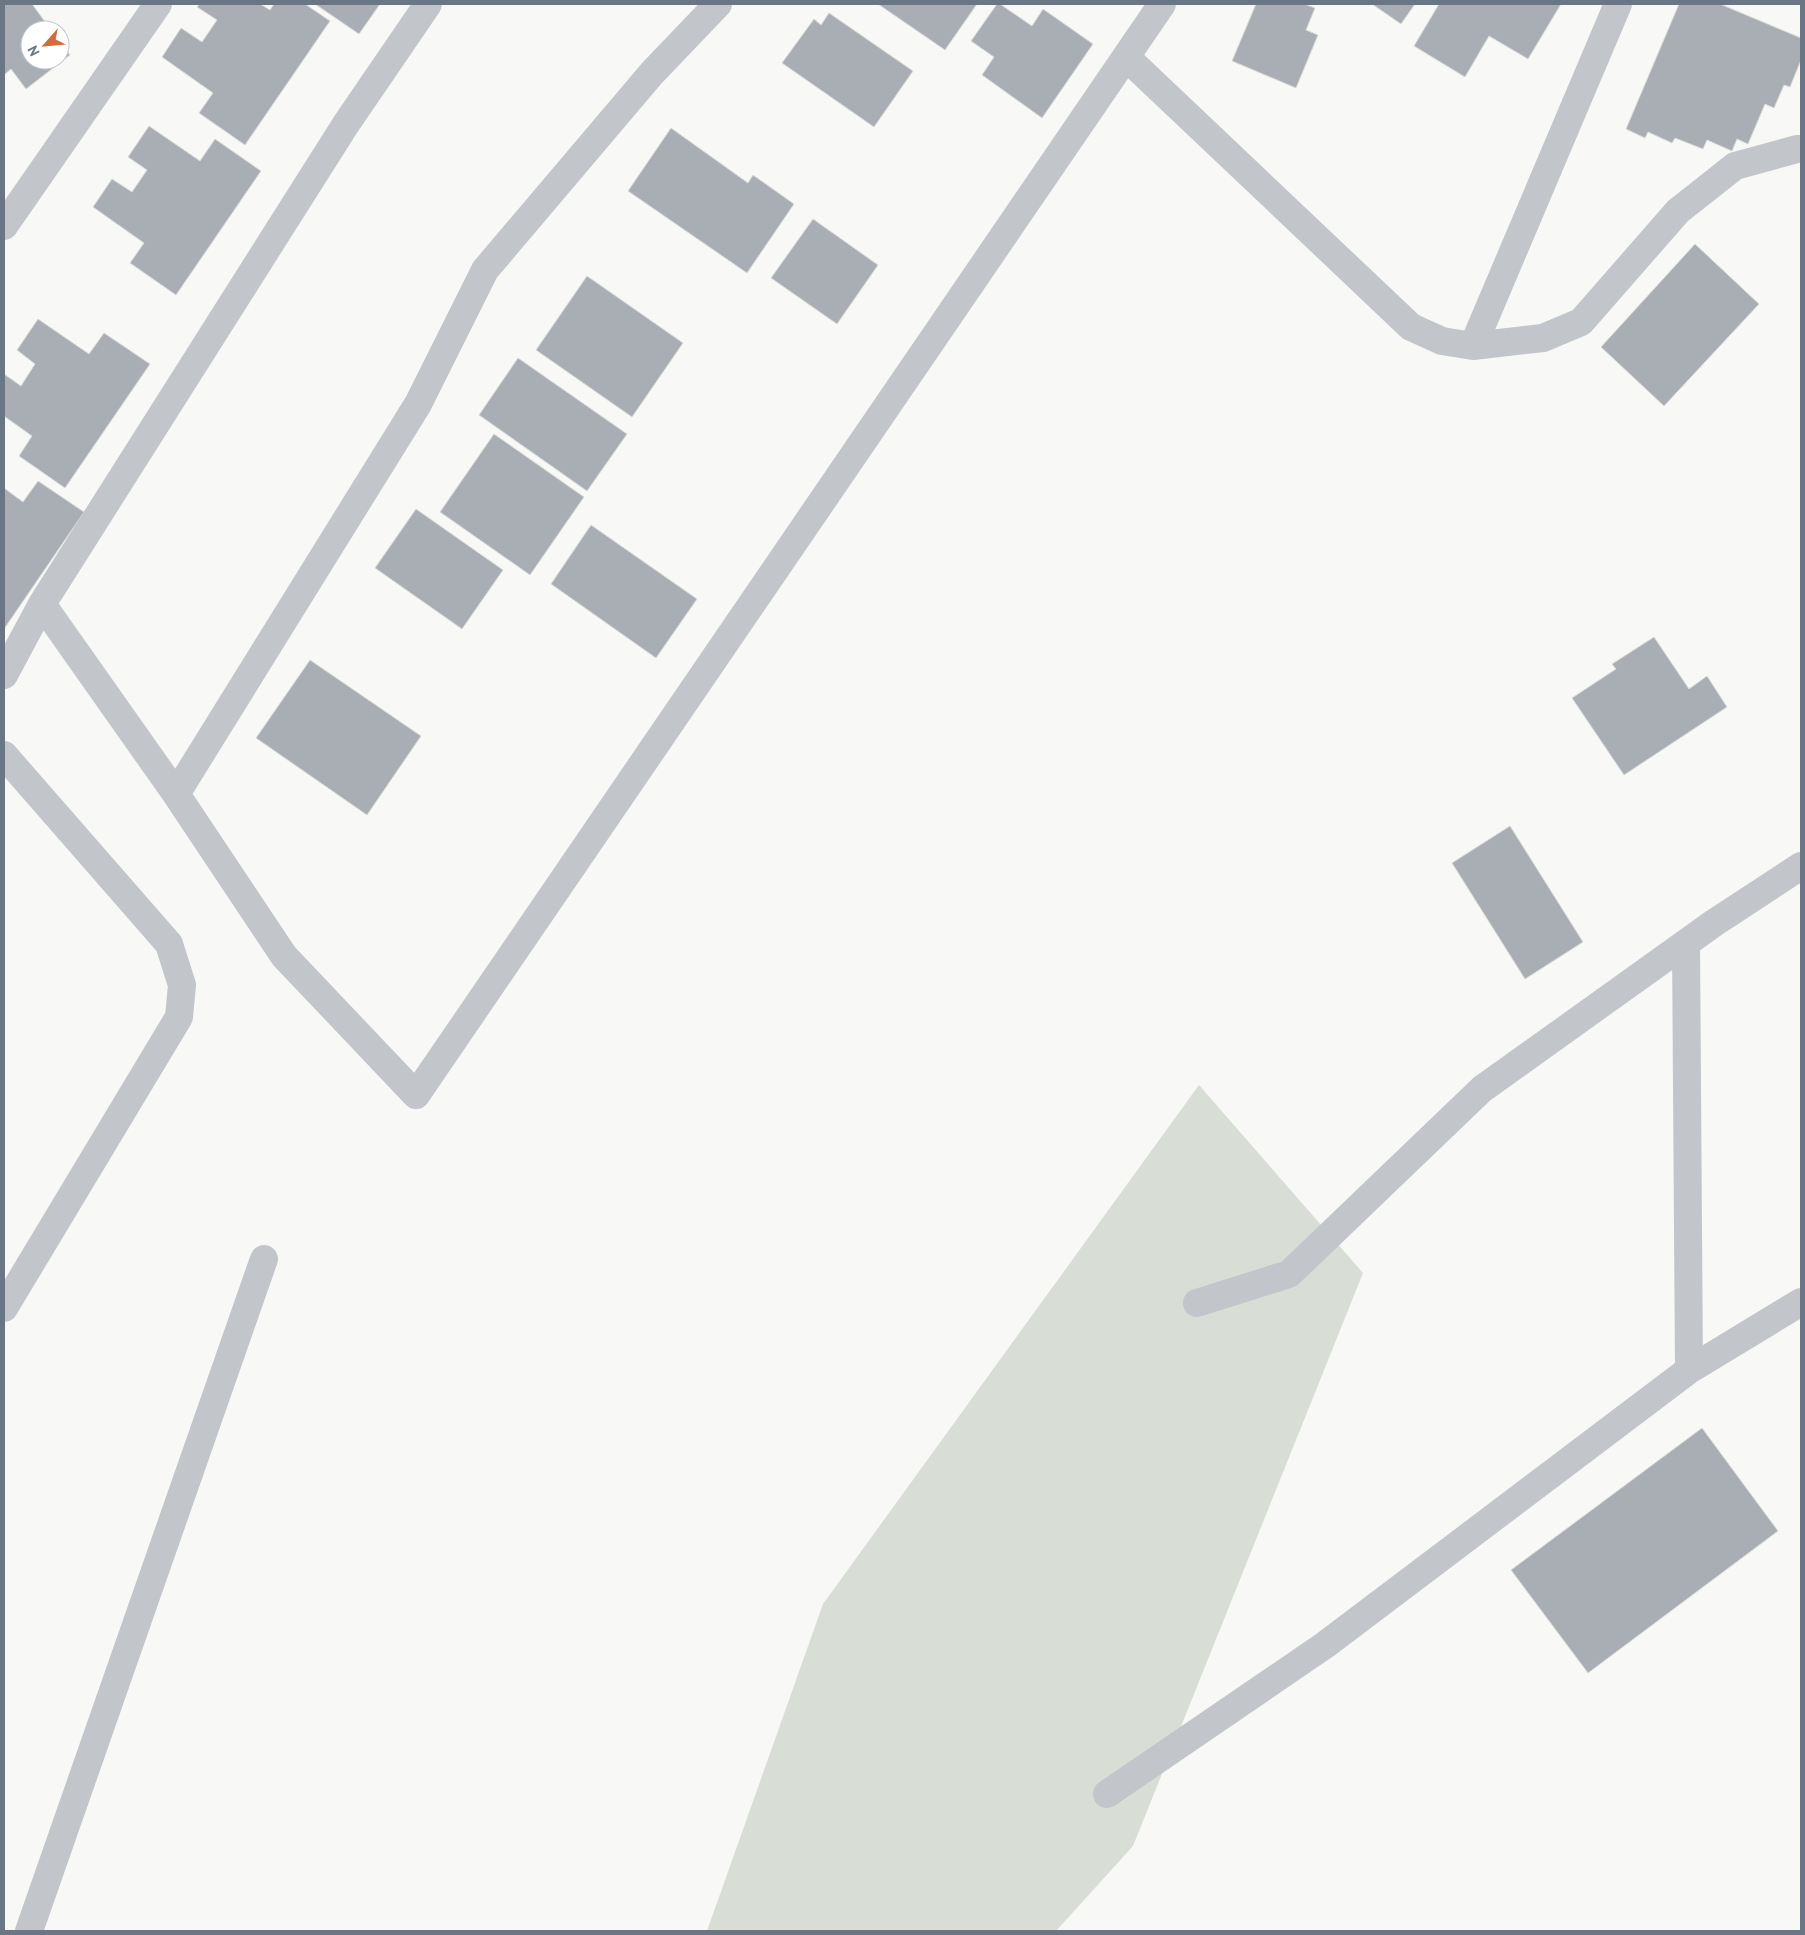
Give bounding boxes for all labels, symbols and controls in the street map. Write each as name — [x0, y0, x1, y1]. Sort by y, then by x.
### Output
north arrow — [20, 20, 70, 70]
text: N — [23, 43, 44, 59]

